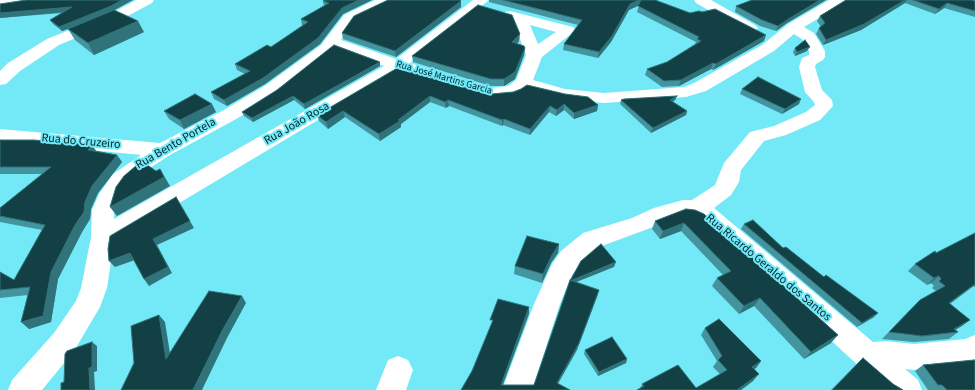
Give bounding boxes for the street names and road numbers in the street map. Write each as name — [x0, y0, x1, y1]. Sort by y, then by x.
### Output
street label: Rua José Martins Garcia — [395, 59, 493, 97]
street label: Rua João Rosa — [262, 99, 332, 149]
street label: Rua Bento Portela — [133, 115, 219, 173]
street label: Rua do Cruzeiro — [41, 131, 121, 153]
street label: Rua Ricardo Geraldo dos Santos — [702, 211, 834, 325]

